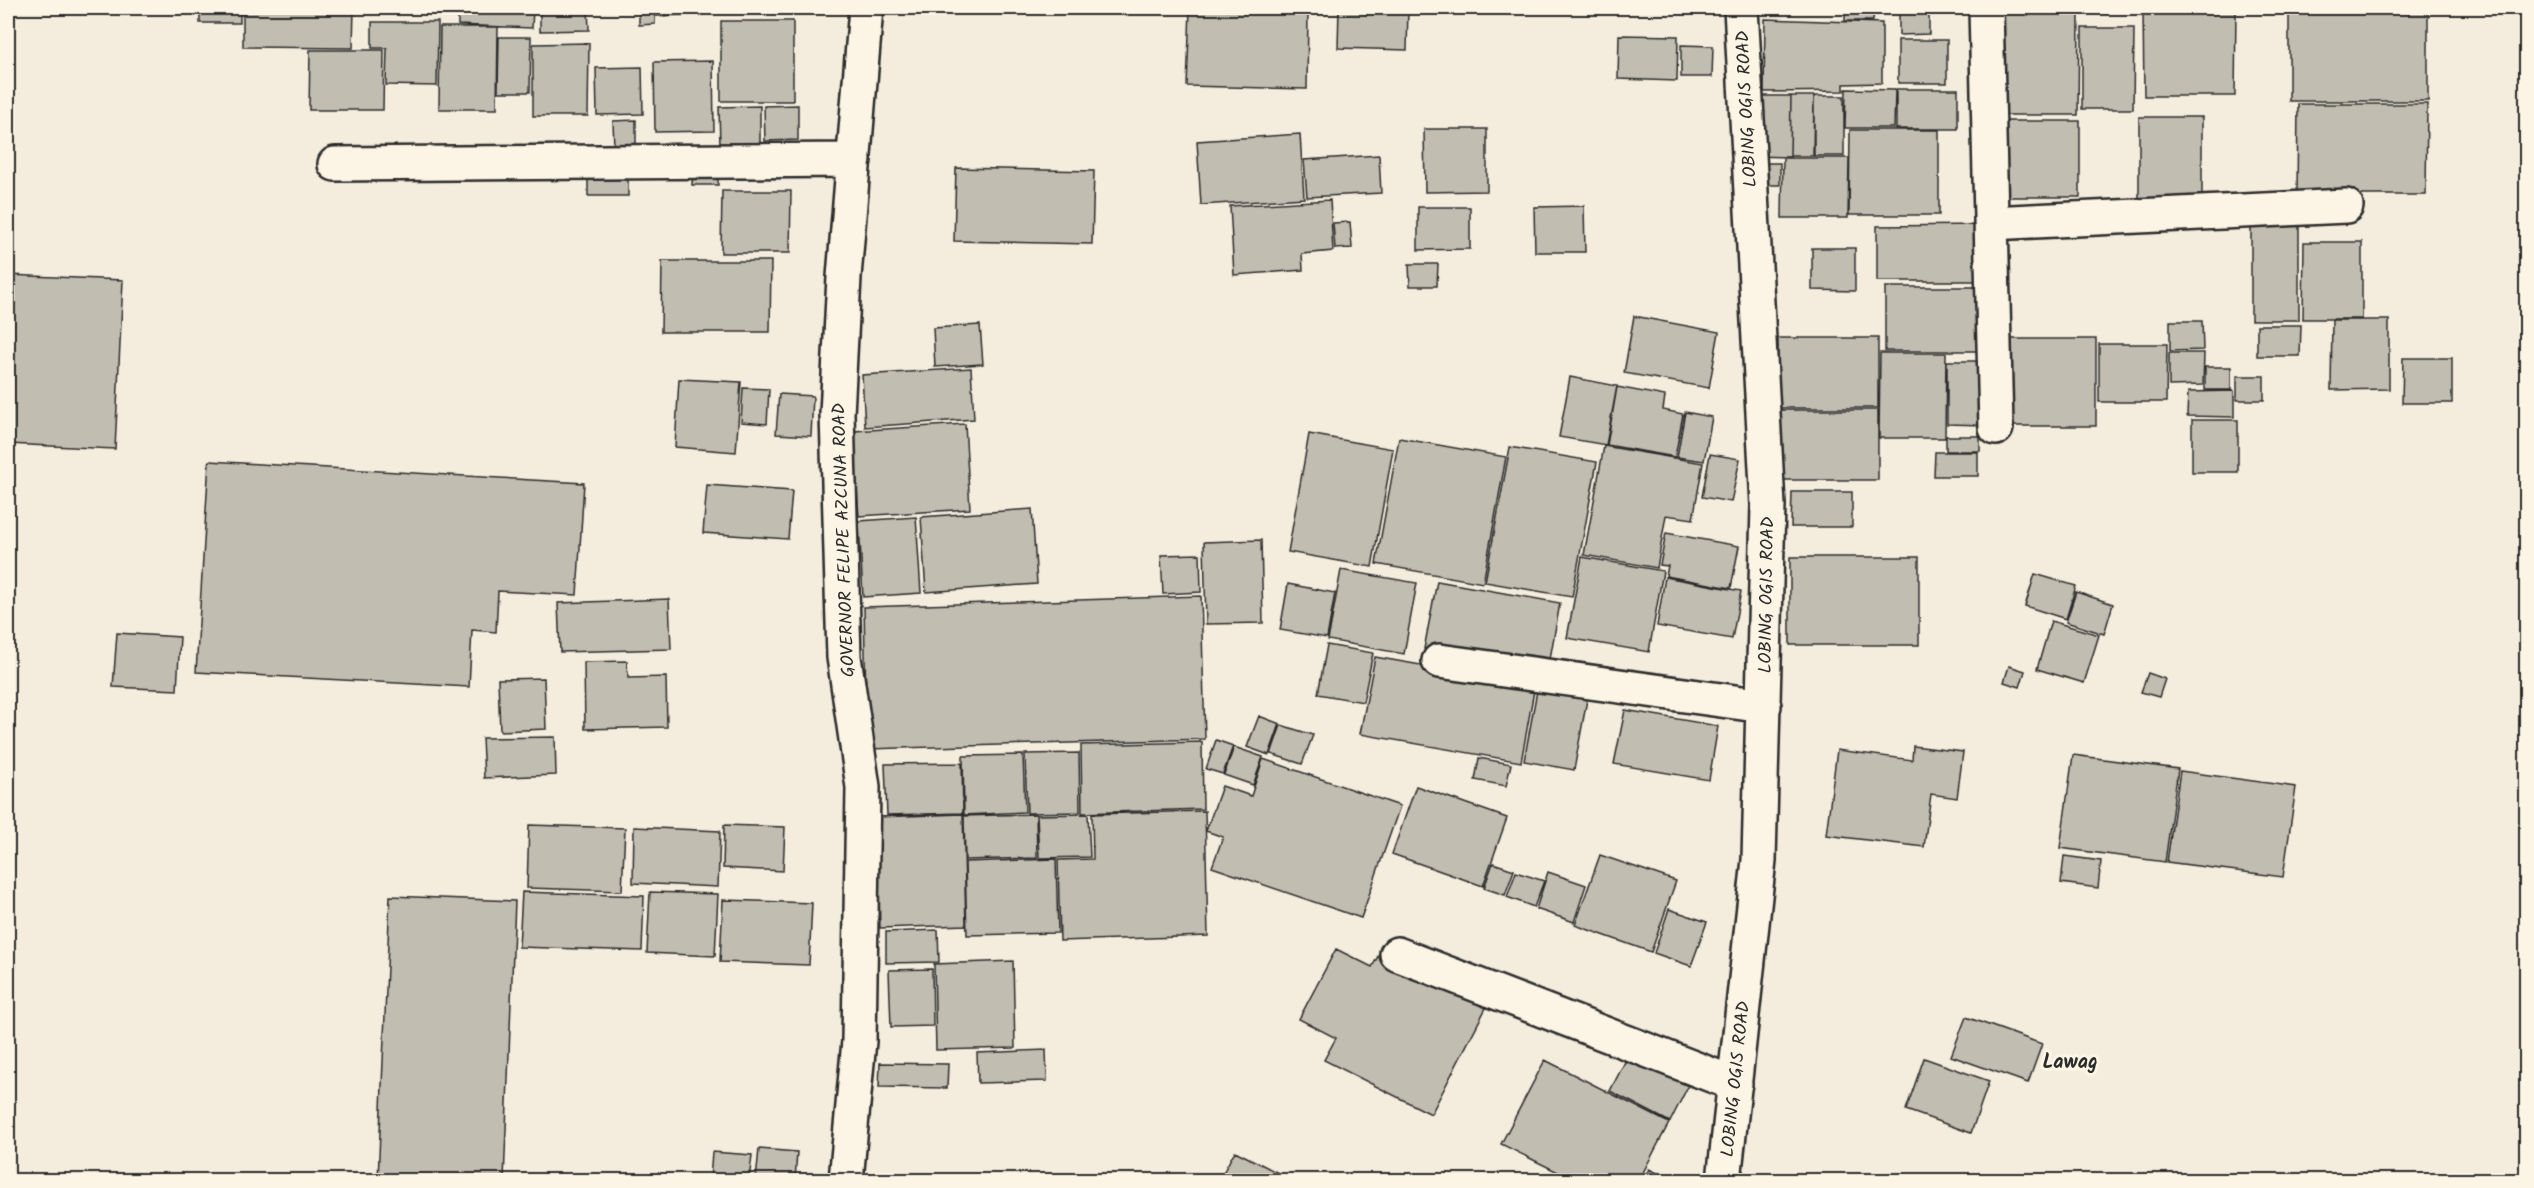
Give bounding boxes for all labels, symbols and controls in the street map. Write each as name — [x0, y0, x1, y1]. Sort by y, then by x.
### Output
street label: LOBING OGIS ROAD — [1729, 29, 1766, 188]
street label: GOVERNOR FELIPE AZCUNA ROAD — [825, 402, 864, 678]
street label: LOBING OGIS ROAD — [1752, 516, 1783, 674]
street label: LOBING OGIS ROAD — [1714, 999, 1759, 1159]
district label: Lawag — [2042, 1047, 2098, 1079]

